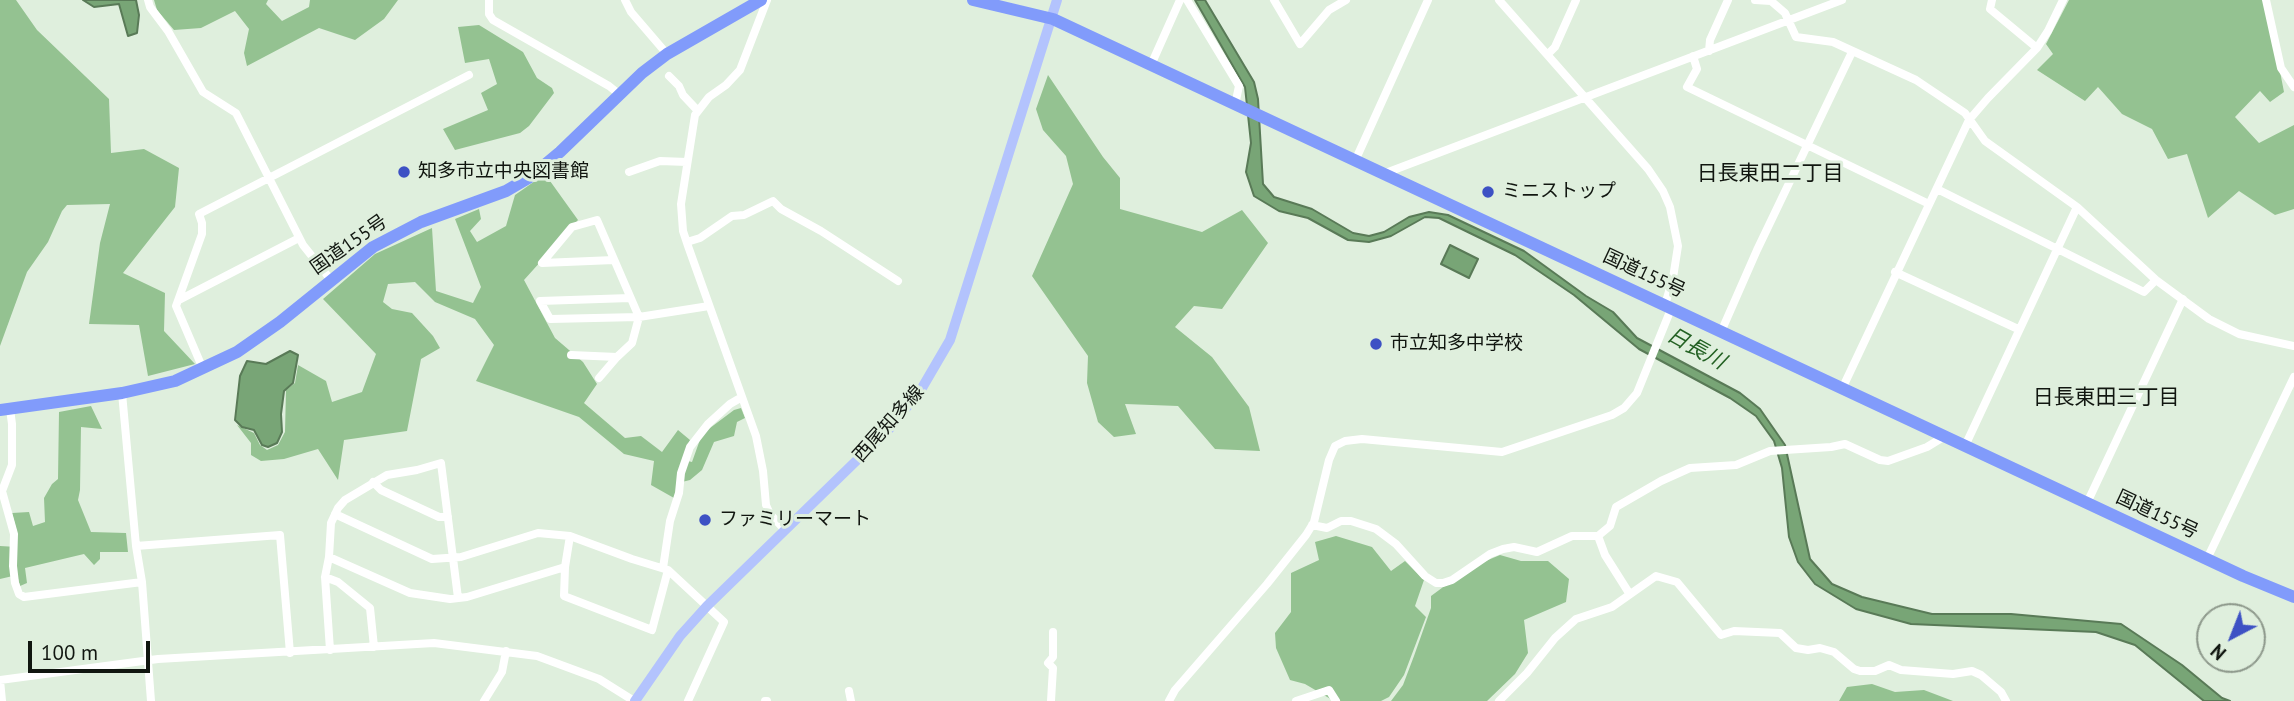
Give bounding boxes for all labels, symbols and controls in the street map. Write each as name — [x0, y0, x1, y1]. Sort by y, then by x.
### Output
place label: 知多市立中央図書館 — [418, 161, 589, 183]
district label: 日長東田二丁目 — [1697, 161, 1843, 187]
marker: 知多市立中央図書館 — [396, 164, 412, 180]
place label: ミニストップ — [1502, 181, 1616, 203]
marker: ミニストップ — [1480, 184, 1496, 200]
street label: 国道155号 — [306, 210, 392, 280]
street label: 国道155号 — [1599, 245, 1689, 303]
water label: 日長川 — [1662, 323, 1730, 375]
place label: 市立知多中学校 — [1390, 333, 1523, 355]
marker: 市立知多中学校 — [1368, 336, 1384, 352]
street label: 西尾知多線 — [849, 381, 929, 467]
district label: 日長東田三丁目 — [2033, 385, 2179, 411]
street label: 国道155号 — [2112, 486, 2202, 544]
place label: ファミリーマート — [719, 509, 871, 531]
marker: ファミリーマート — [697, 512, 713, 528]
north arrow — [2196, 603, 2266, 673]
scale bar — [32, 628, 154, 672]
text: 100 m — [41, 639, 98, 666]
text: N — [2206, 639, 2231, 665]

